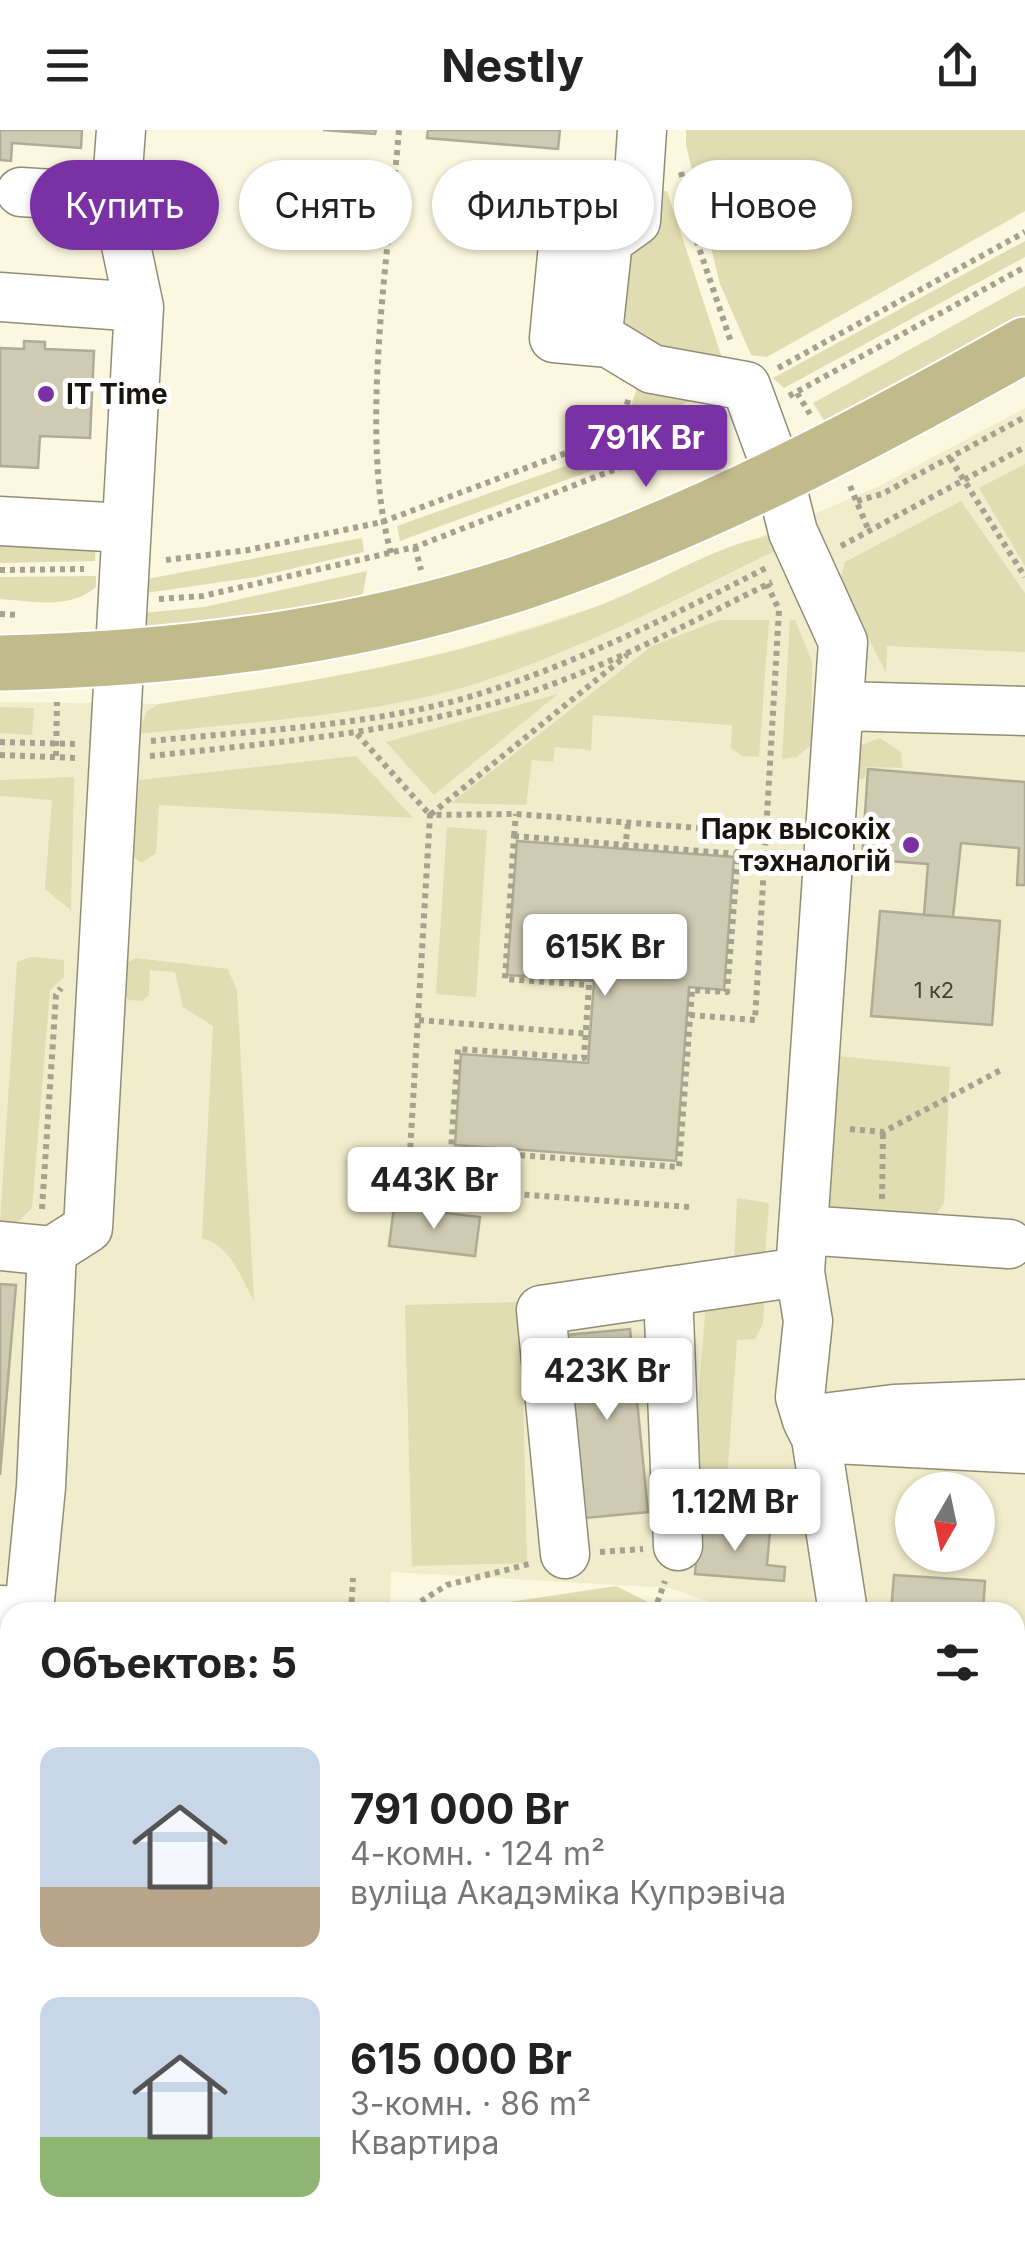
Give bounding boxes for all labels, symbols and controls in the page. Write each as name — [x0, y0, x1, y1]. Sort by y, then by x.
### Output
icon: menu — [40, 38, 95, 93]
text: Nestly — [441, 38, 584, 93]
icon: share — [930, 38, 985, 93]
chip: Купить — [30, 160, 219, 250]
chip: Снять — [239, 160, 412, 250]
chip: Фильтры — [432, 160, 654, 250]
chip: Новое — [674, 160, 852, 250]
place label: IT Time — [66, 377, 168, 411]
marker: IT Time — [35, 383, 57, 405]
pin: 791K Br — [554, 405, 738, 490]
text: 791K Br — [587, 418, 705, 457]
place label: Парк высокіх тэхналогій — [701, 812, 891, 878]
marker: Парк высокіх тэхналогій — [900, 834, 922, 856]
pin: 615K Br — [513, 914, 697, 999]
text: 615K Br — [545, 927, 665, 966]
house number: 1 к2 — [914, 977, 954, 1003]
pin: 443K Br — [342, 1147, 526, 1232]
text: 443K Br — [370, 1160, 498, 1199]
pin: 423K Br — [515, 1338, 699, 1423]
text: 423K Br — [543, 1351, 671, 1390]
pin: 1.12M Br — [632, 1469, 838, 1554]
north arrow — [895, 1472, 995, 1572]
map controls — [895, 1472, 995, 1572]
text: 1.12M Br — [671, 1482, 799, 1521]
icon: filters — [930, 1635, 985, 1690]
text: Объектов: 5 — [40, 1637, 297, 1688]
text: 791 000 Br — [350, 1783, 569, 1834]
icon: home — [120, 1787, 240, 1907]
text: 4-комн. · 124 m² — [350, 1834, 605, 1873]
text: вуліца Акадэміка Купрэвіча — [350, 1873, 786, 1912]
text: 615 000 Br — [350, 2033, 572, 2084]
icon: home — [120, 2037, 240, 2157]
text: 3-комн. · 86 m² — [350, 2084, 591, 2123]
text: Квартира — [350, 2123, 499, 2162]

